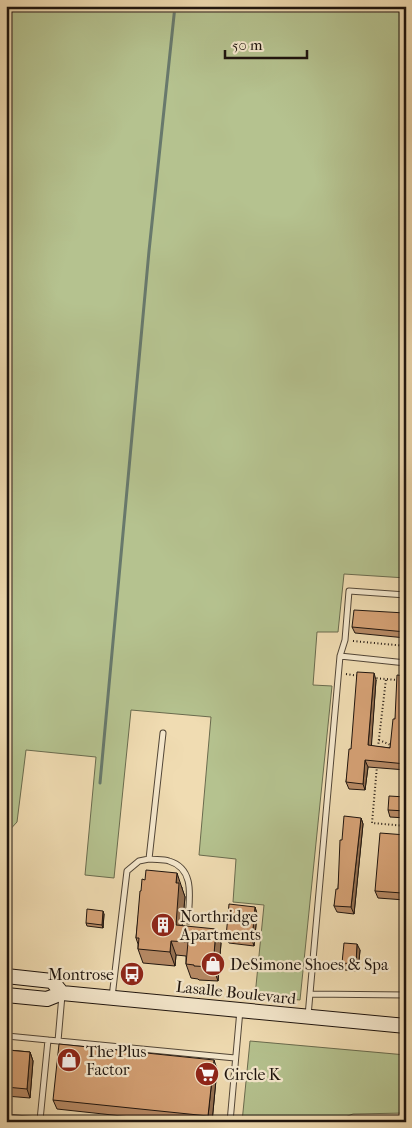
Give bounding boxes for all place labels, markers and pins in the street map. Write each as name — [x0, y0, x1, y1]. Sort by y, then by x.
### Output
place label: Northridge Apartments — [179, 907, 261, 944]
building icon: Northridge Apartments — [150, 912, 176, 938]
shop icon: DeSimone Shoes & Spa — [200, 951, 226, 977]
place label: DeSimone Shoes & Spa — [230, 955, 389, 974]
bus stop icon: Montrose — [119, 961, 145, 987]
place label: Montrose — [48, 965, 114, 984]
place label: The Plus Factor — [86, 1042, 146, 1079]
shop icon: The Plus Factor — [56, 1047, 82, 1073]
supermarket icon: Circle K — [194, 1061, 220, 1087]
place label: Circle K — [224, 1065, 282, 1084]

